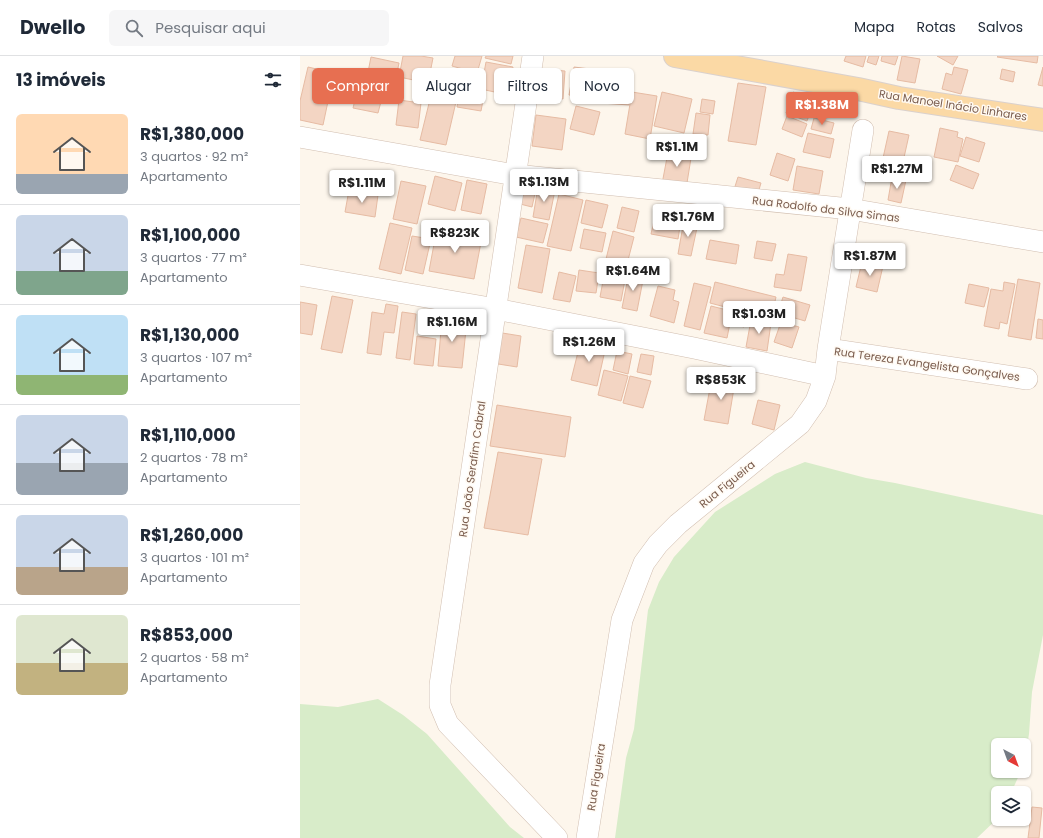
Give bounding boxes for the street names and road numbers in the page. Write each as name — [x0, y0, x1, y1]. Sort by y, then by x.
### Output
street label: Rua Manoel Inácio Linhares — [878, 85, 1028, 125]
street label: Rua Rodolfo da Silva Simas — [751, 192, 901, 226]
street label: Rua Tereza Evangelista Gonçalves — [833, 343, 1021, 385]
street label: Rua João Serafim Cabral — [455, 400, 489, 538]
street label: Rua Figueira — [696, 456, 758, 512]
street label: Rua Figueira — [583, 742, 609, 812]

